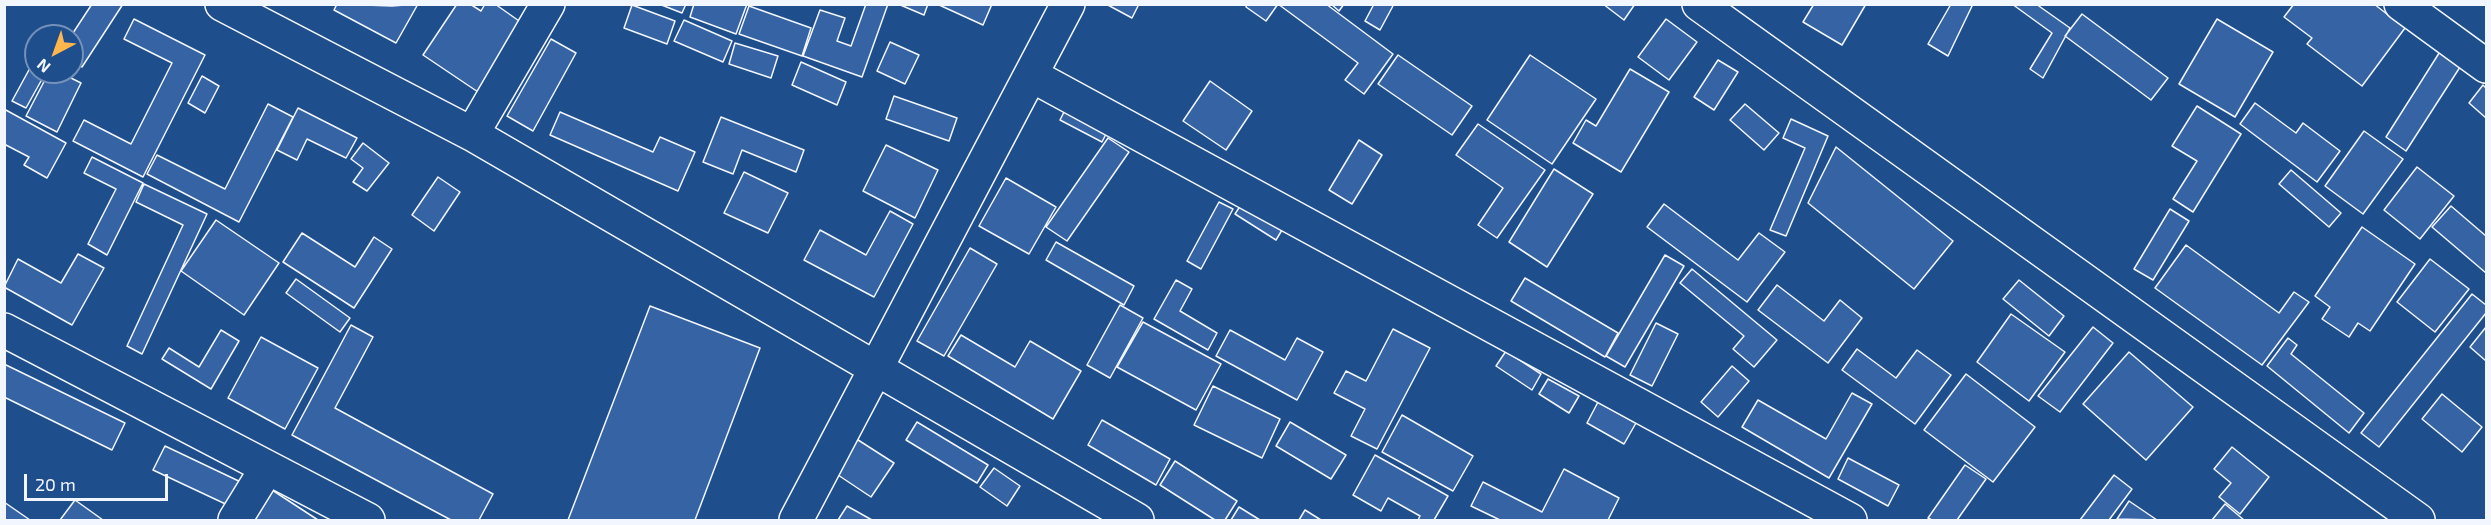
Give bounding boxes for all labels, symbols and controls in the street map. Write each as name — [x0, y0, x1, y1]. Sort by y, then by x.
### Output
north arrow — [24, 24, 84, 84]
text: N — [33, 55, 54, 77]
scale bar — [27, 462, 171, 500]
text: 20 m — [35, 473, 76, 495]

